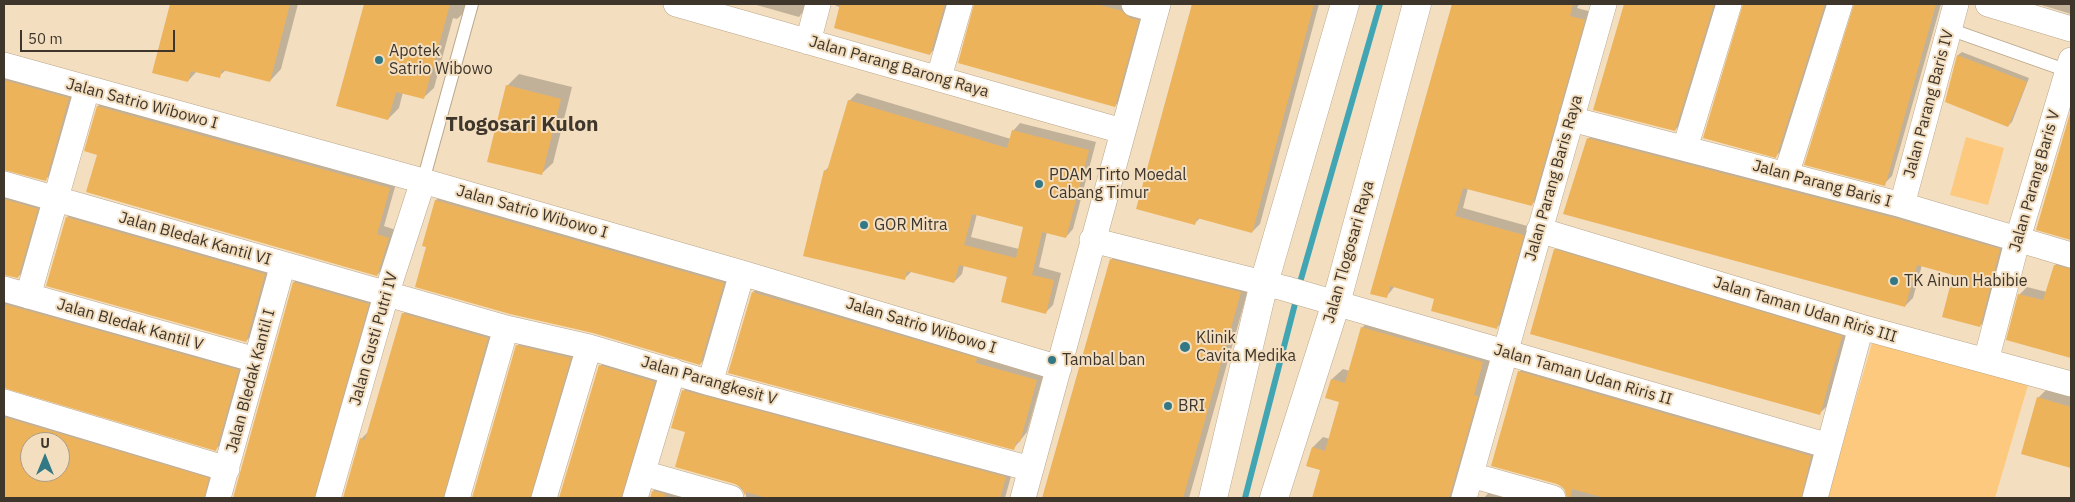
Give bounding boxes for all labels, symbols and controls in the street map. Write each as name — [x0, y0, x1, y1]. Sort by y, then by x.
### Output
scale bar — [22, 20, 178, 52]
street label: Jalan Parang Baris IV — [1900, 28, 1958, 180]
text: 50 m — [28, 29, 63, 48]
street label: Jalan Parang Barong Raya — [807, 32, 991, 102]
place label: Apotek Satrio Wibowo — [389, 41, 493, 79]
marker: Apotek Satrio Wibowo — [373, 54, 385, 66]
street label: Jalan Satrio Wibowo I — [64, 75, 220, 133]
street label: Jalan Parang Baris Raya — [1521, 93, 1587, 263]
street label: Jalan Parang Baris V — [2006, 108, 2064, 254]
district label: Tlogosari Kulon — [445, 112, 599, 138]
street label: Jalan Parang Baris I — [1750, 156, 1894, 212]
place label: PDAM Tirto Moedal Cabang Timur — [1049, 165, 1187, 203]
marker: PDAM Tirto Moedal Cabang Timur — [1033, 178, 1045, 190]
street label: Jalan Tlogosari Raya — [1320, 179, 1378, 325]
street label: Jalan Satrio Wibowo I — [454, 181, 610, 243]
street label: Jalan Bledak Kantil VI — [117, 208, 273, 270]
place label: GOR Mitra — [874, 215, 947, 235]
marker: GOR Mitra — [858, 219, 870, 231]
street label: Jalan Gusti Putri IV — [346, 270, 402, 408]
place label: TK Ainun Habibie — [1904, 271, 2028, 291]
street label: Jalan Taman Udan Riris III — [1711, 273, 1899, 347]
marker: TK Ainun Habibie — [1888, 275, 1900, 287]
street label: Jalan Satrio Wibowo I — [843, 294, 999, 358]
street label: Jalan Bledak Kantil V — [55, 295, 205, 355]
street label: Jalan Bledak Kantil I — [223, 307, 279, 455]
place label: Klinik Cavita Medika — [1196, 328, 1296, 366]
marker: Klinik Cavita Medika — [1178, 340, 1192, 354]
street label: Jalan Taman Udan Riris II — [1492, 340, 1674, 410]
place label: Tambal ban — [1062, 350, 1145, 370]
street label: Jalan Parangkesit V — [639, 352, 779, 410]
marker: Tambal ban — [1046, 354, 1058, 366]
place label: BRI — [1178, 396, 1205, 416]
marker: BRI — [1162, 400, 1174, 412]
north arrow — [20, 432, 70, 482]
text: U — [40, 434, 50, 452]

